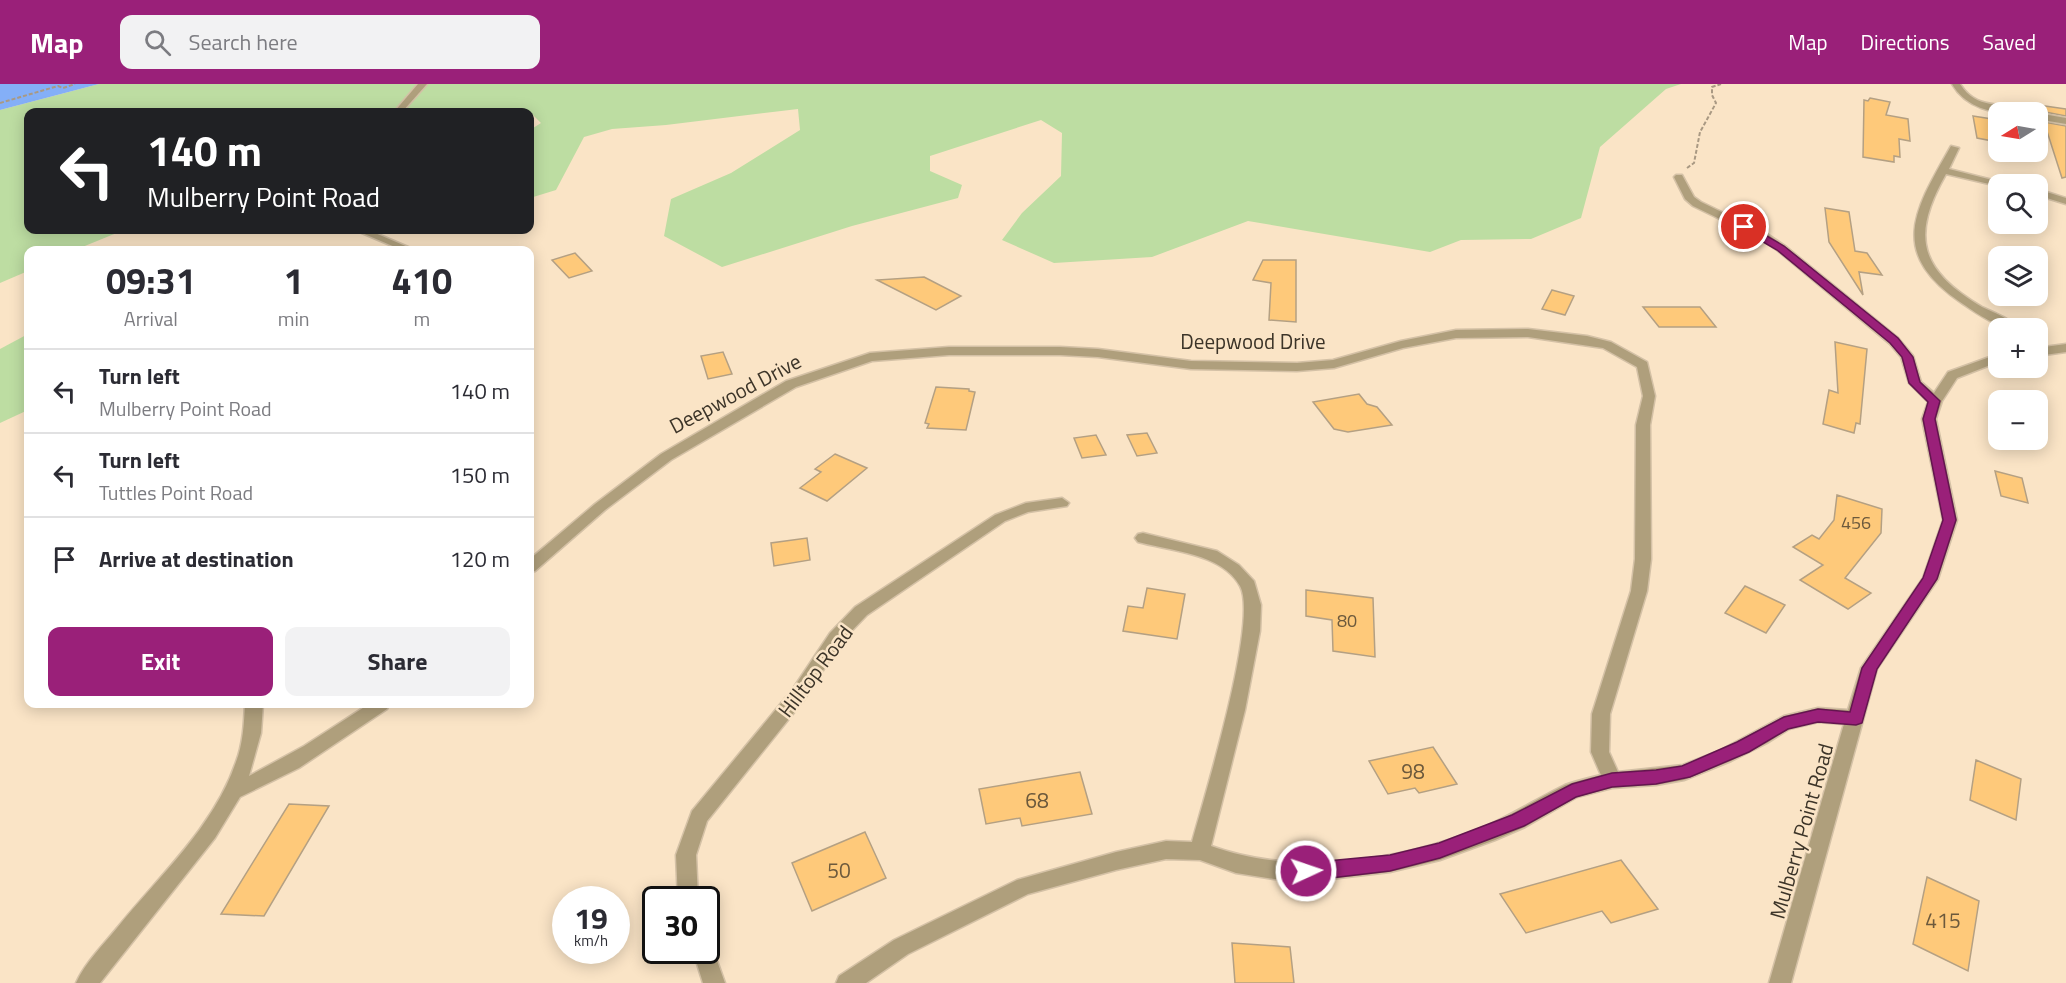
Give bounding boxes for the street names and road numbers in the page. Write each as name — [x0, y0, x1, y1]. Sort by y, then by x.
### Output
street label: Deepwood Drive — [1180, 325, 1326, 357]
street label: Deepwood Drive — [663, 345, 807, 441]
street label: Hilltop Road — [770, 618, 860, 724]
street label: Mulberry Point Road — [1761, 739, 1841, 923]

